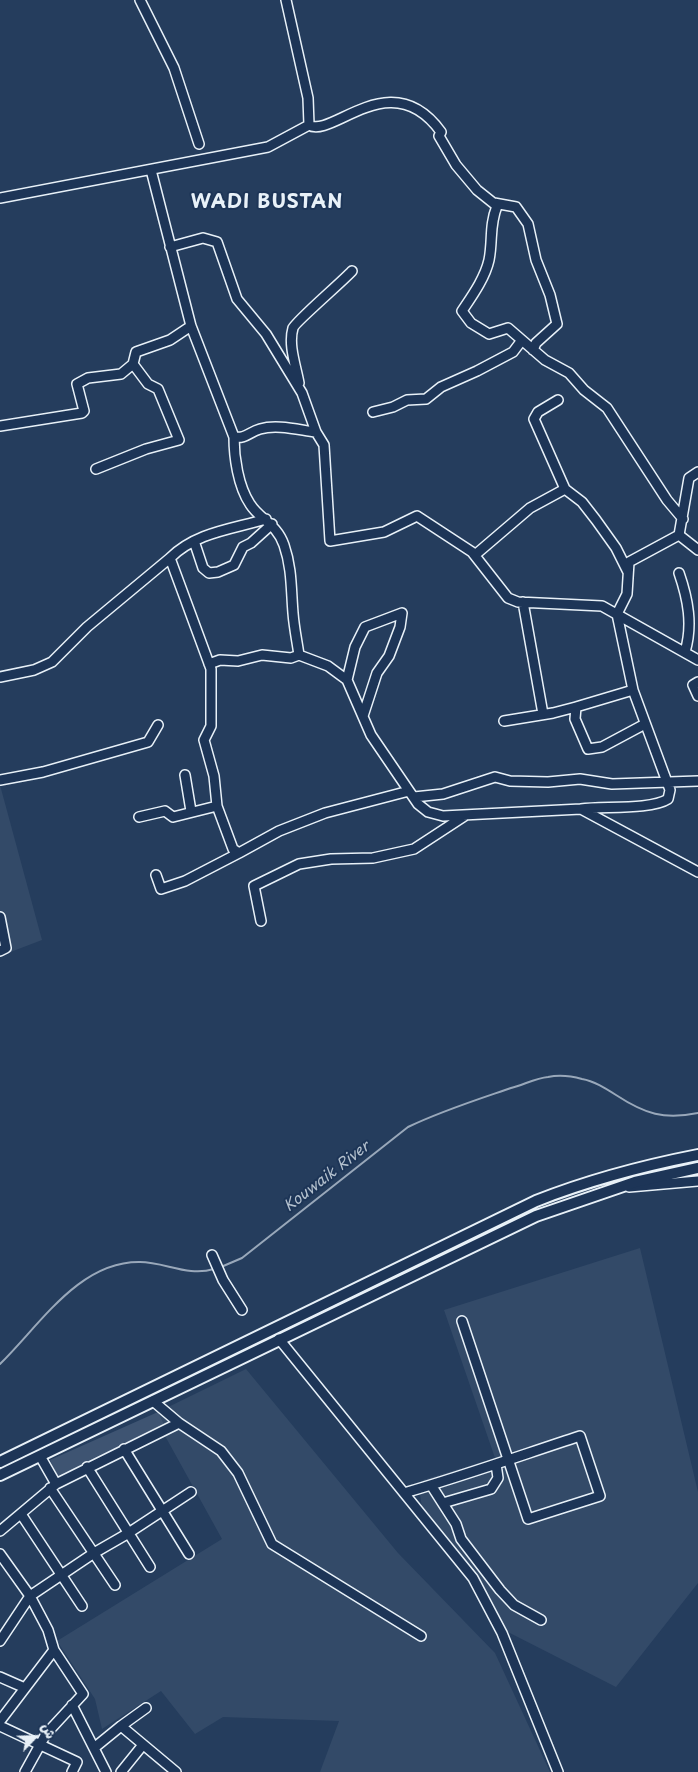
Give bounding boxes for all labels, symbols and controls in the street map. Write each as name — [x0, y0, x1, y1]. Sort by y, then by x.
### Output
district label: WADI BUSTAN — [188, 192, 346, 214]
water label: Kouwaik River — [281, 1138, 373, 1216]
north arrow — [10, 1712, 60, 1762]
text: ش — [36, 1719, 62, 1742]

